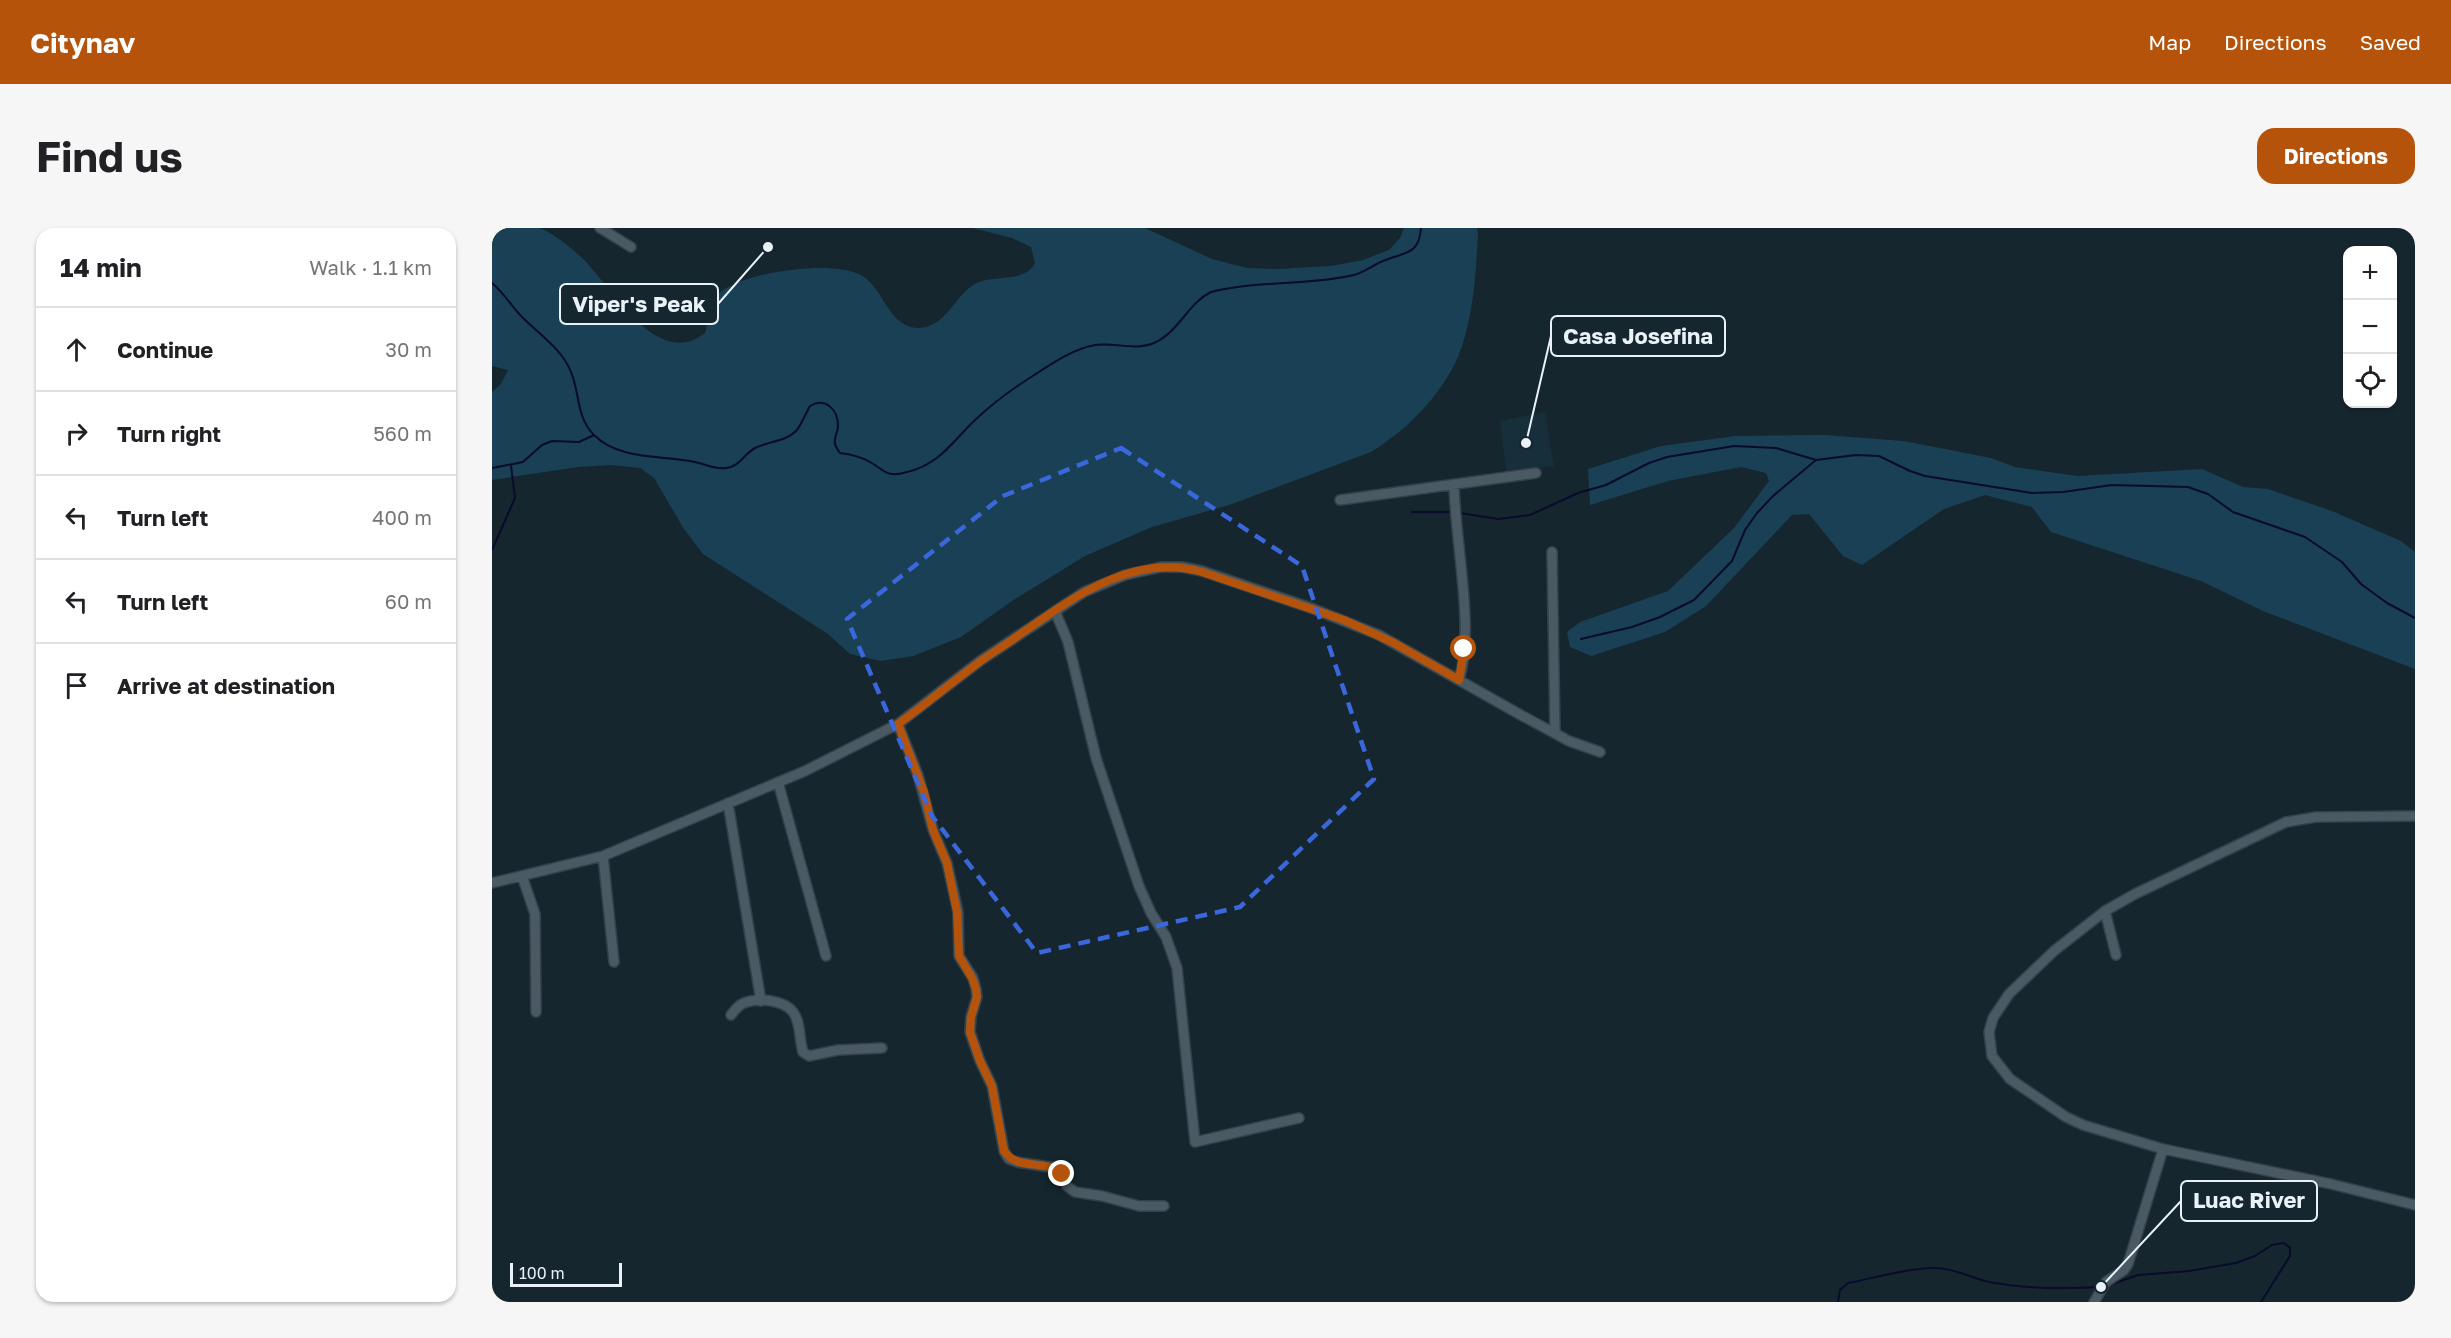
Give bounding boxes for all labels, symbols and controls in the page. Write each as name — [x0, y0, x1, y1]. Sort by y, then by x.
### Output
text: Citynav — [30, 26, 135, 59]
text: Map — [2148, 29, 2191, 55]
text: Directions — [2224, 29, 2327, 55]
text: Saved — [2360, 29, 2421, 55]
button: Directions — [2257, 128, 2415, 184]
text: Find us — [36, 131, 183, 181]
map controls — [2343, 246, 2397, 408]
button: + — [2343, 246, 2397, 300]
text: 14 min — [60, 252, 142, 283]
text: Walk · 1.1 km — [309, 255, 432, 279]
callout: Viper's Peak — [560, 284, 718, 324]
text: Viper's Peak — [572, 290, 706, 317]
button: − — [2343, 300, 2397, 354]
callout: Casa Josefina — [1551, 316, 1725, 356]
text: Casa Josefina — [1563, 322, 1713, 349]
icon: ahead — [60, 333, 93, 366]
text: Continue — [117, 336, 213, 363]
text: 30 m — [385, 337, 432, 361]
button: locate — [2343, 354, 2397, 408]
icon: right — [60, 417, 93, 450]
text: Turn right — [117, 420, 221, 447]
text: 560 m — [373, 421, 432, 445]
icon: left — [60, 501, 93, 534]
text: Turn left — [117, 504, 208, 531]
text: 400 m — [372, 505, 432, 529]
icon: left — [60, 585, 93, 618]
text: Turn left — [117, 588, 208, 615]
text: 60 m — [385, 589, 432, 613]
route start — [1450, 635, 1476, 661]
icon: arrive — [60, 669, 93, 702]
text: Arrive at destination — [117, 672, 335, 699]
route end — [1048, 1160, 1074, 1186]
callout: Luac River — [2181, 1181, 2317, 1221]
text: Luac River — [2193, 1186, 2305, 1213]
scale bar — [510, 1260, 622, 1288]
text: 100 m — [519, 1263, 565, 1283]

